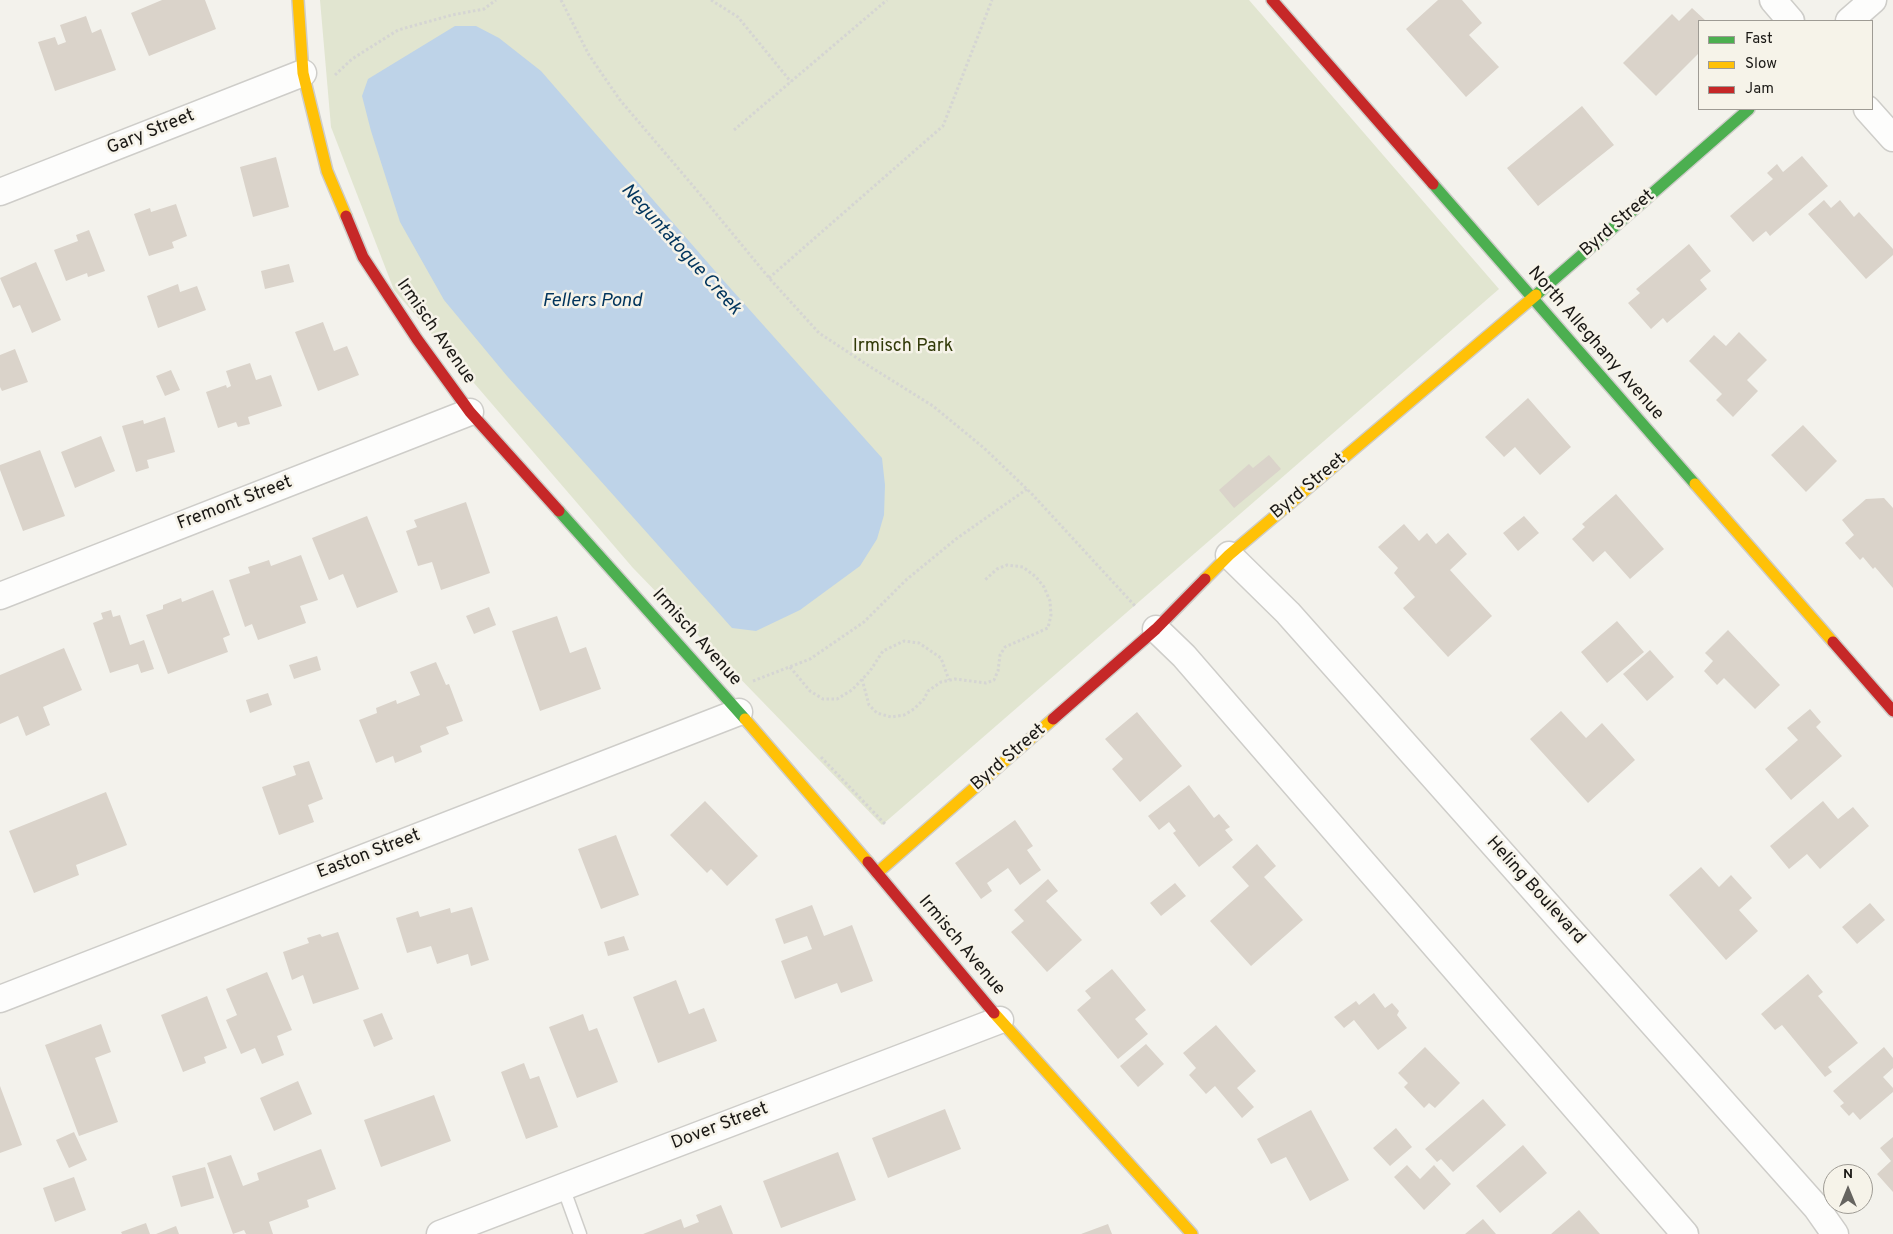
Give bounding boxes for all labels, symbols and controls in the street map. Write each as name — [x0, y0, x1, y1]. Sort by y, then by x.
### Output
legend — [1698, 20, 1873, 110]
text: Fast — [1745, 30, 1773, 49]
text: Slow — [1745, 55, 1777, 74]
text: Jam — [1745, 80, 1774, 99]
street label: Gary Street — [104, 106, 198, 160]
water label: Neguntatogue Creek — [615, 180, 745, 320]
street label: Byrd Street — [1576, 186, 1660, 262]
street label: North Alleghany Avenue — [1522, 263, 1668, 425]
street label: Irmisch Avenue — [391, 275, 479, 389]
water label: Fellers Pond — [542, 291, 642, 313]
park label: Irmisch Park — [853, 336, 953, 358]
street label: Byrd Street — [1267, 449, 1351, 525]
street label: Fremont Street — [175, 472, 295, 536]
street label: Irmisch Avenue — [647, 585, 745, 691]
street label: Byrd Street — [967, 720, 1051, 796]
street label: Easton Street — [314, 825, 424, 885]
street label: Heling Boulevard — [1481, 833, 1589, 949]
street label: Irmisch Avenue — [913, 892, 1009, 1000]
street label: Dover Street — [669, 1099, 771, 1155]
north arrow — [1823, 1164, 1873, 1214]
text: N — [1843, 1166, 1853, 1183]

